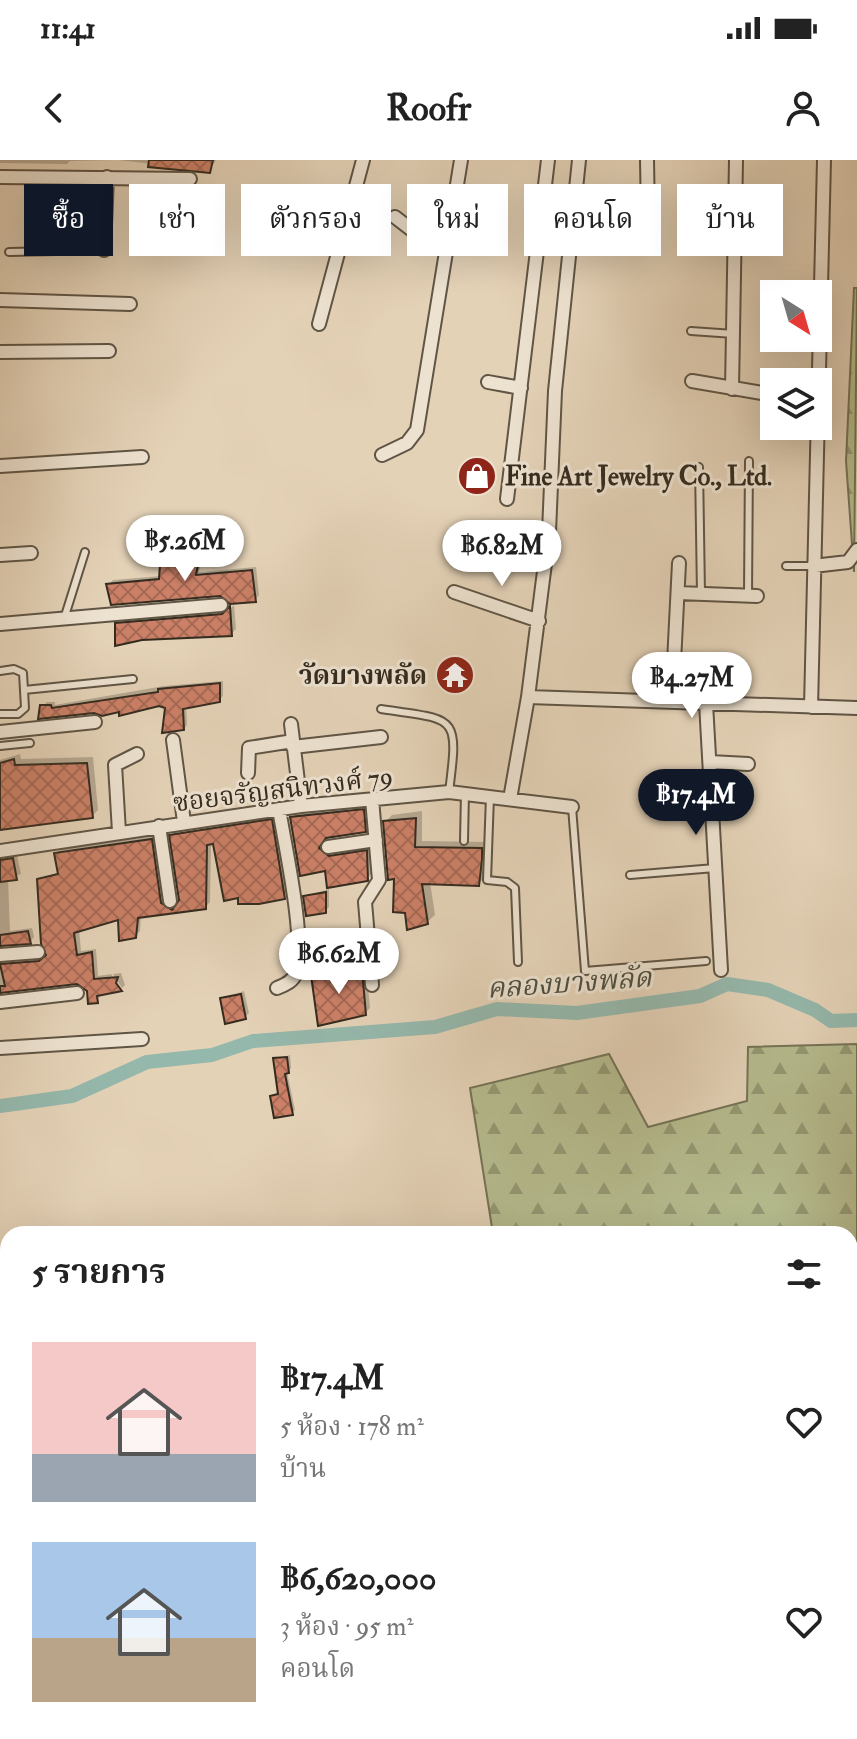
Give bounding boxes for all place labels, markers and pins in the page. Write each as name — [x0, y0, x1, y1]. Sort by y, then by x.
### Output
shop icon: Fine Art Jewelry Co., Ltd. — [456, 455, 498, 497]
place label: Fine Art Jewelry Co., Ltd. — [505, 461, 772, 494]
pin: ฿5.26M — [120, 515, 250, 583]
pin: ฿6.82M — [437, 520, 567, 588]
pin: ฿4.27M — [627, 652, 757, 720]
temple icon: วัดบางพลัด — [434, 654, 476, 696]
place label: วัดบางพลัด — [299, 660, 427, 692]
pin: ฿17.4M — [631, 769, 761, 837]
pin: ฿6.62M — [274, 928, 404, 996]

